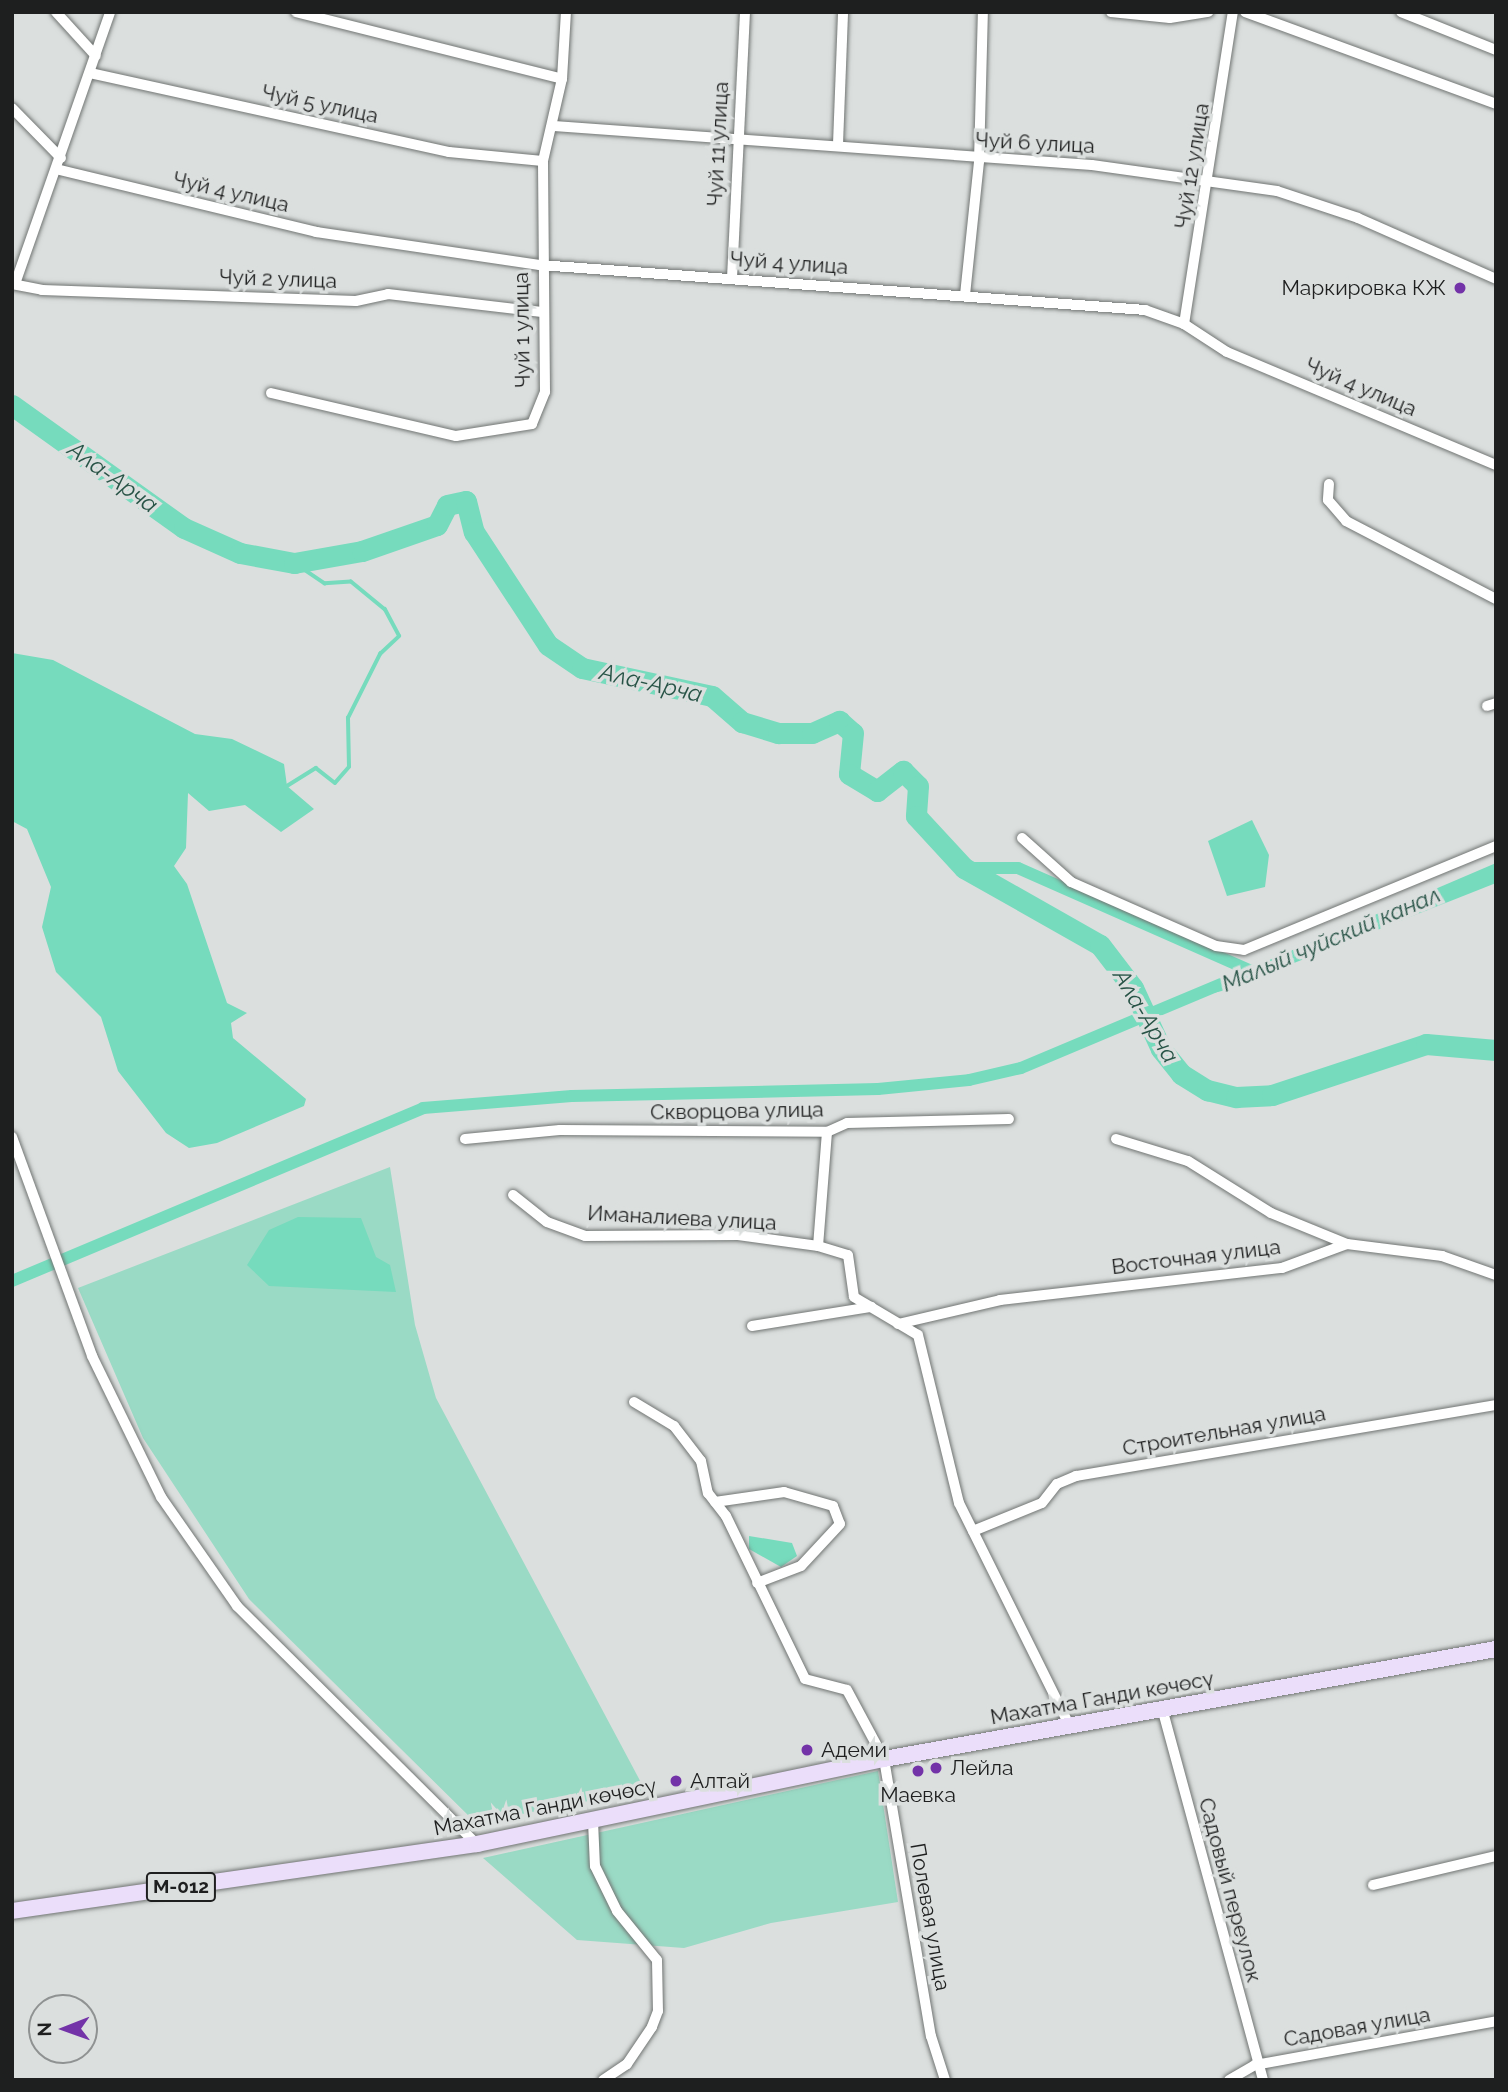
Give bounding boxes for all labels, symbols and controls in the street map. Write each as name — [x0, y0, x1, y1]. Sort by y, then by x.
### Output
street label: Чуй 5 улица — [259, 79, 381, 129]
street label: Чуй 11 улица — [702, 81, 734, 207]
street label: Чуй 12 улица — [1170, 101, 1214, 231]
street label: Чуй 6 улица — [974, 127, 1096, 159]
street label: Чуй 4 улица — [170, 166, 292, 218]
street label: Чуй 4 улица — [729, 246, 849, 280]
street label: Чуй 2 улица — [218, 264, 338, 294]
street label: Чуй 1 улица — [508, 272, 536, 388]
place label: Маркировка КЖ — [1282, 275, 1446, 301]
marker: Маркировка КЖ — [1452, 280, 1468, 296]
street label: Чуй 4 улица — [1301, 352, 1421, 422]
water label: Ала-Арча — [63, 435, 163, 519]
water label: Ала-Арча — [597, 658, 705, 708]
water label: Малый чуйский канал — [1217, 880, 1445, 998]
water label: Ала-Арча — [1107, 964, 1185, 1068]
street label: Скворцова улица — [650, 1097, 824, 1125]
street label: Иманалиева улица — [586, 1200, 778, 1236]
street label: Восточная улица — [1110, 1234, 1282, 1280]
street label: Строительная улица — [1120, 1401, 1328, 1461]
street label: Махатма Ганди көчөсү — [988, 1666, 1216, 1730]
place label: Адеми — [821, 1737, 887, 1763]
marker: Адеми — [799, 1742, 815, 1758]
place label: Лейла — [950, 1755, 1013, 1781]
marker: Лейла — [928, 1760, 944, 1776]
marker: Маевка — [910, 1763, 926, 1779]
place label: Алтай — [690, 1768, 750, 1794]
street label: Махатма Ганди көчөсү — [431, 1773, 659, 1841]
marker: Алтай — [668, 1773, 684, 1789]
place label: Маевка — [880, 1782, 956, 1808]
street label: Садовый переулок — [1193, 1795, 1267, 1985]
street label: Полевая улица — [905, 1841, 955, 1993]
road number: М-012 — [144, 1871, 218, 1902]
north arrow — [28, 1994, 98, 2064]
street label: Садовая улица — [1282, 2002, 1432, 2052]
text: N — [33, 2022, 55, 2037]

